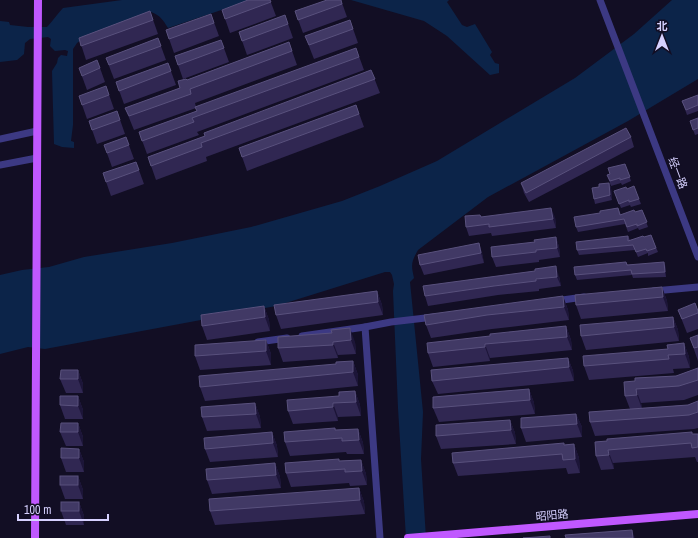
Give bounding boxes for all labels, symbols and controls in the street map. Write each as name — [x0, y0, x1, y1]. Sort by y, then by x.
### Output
north arrow — [642, 16, 682, 56]
text: 北 — [657, 19, 668, 33]
street label: 经一路 — [666, 155, 690, 191]
scale bar — [18, 496, 108, 522]
text: 100 m — [24, 502, 51, 518]
street label: 昭阳路 — [535, 507, 569, 523]

